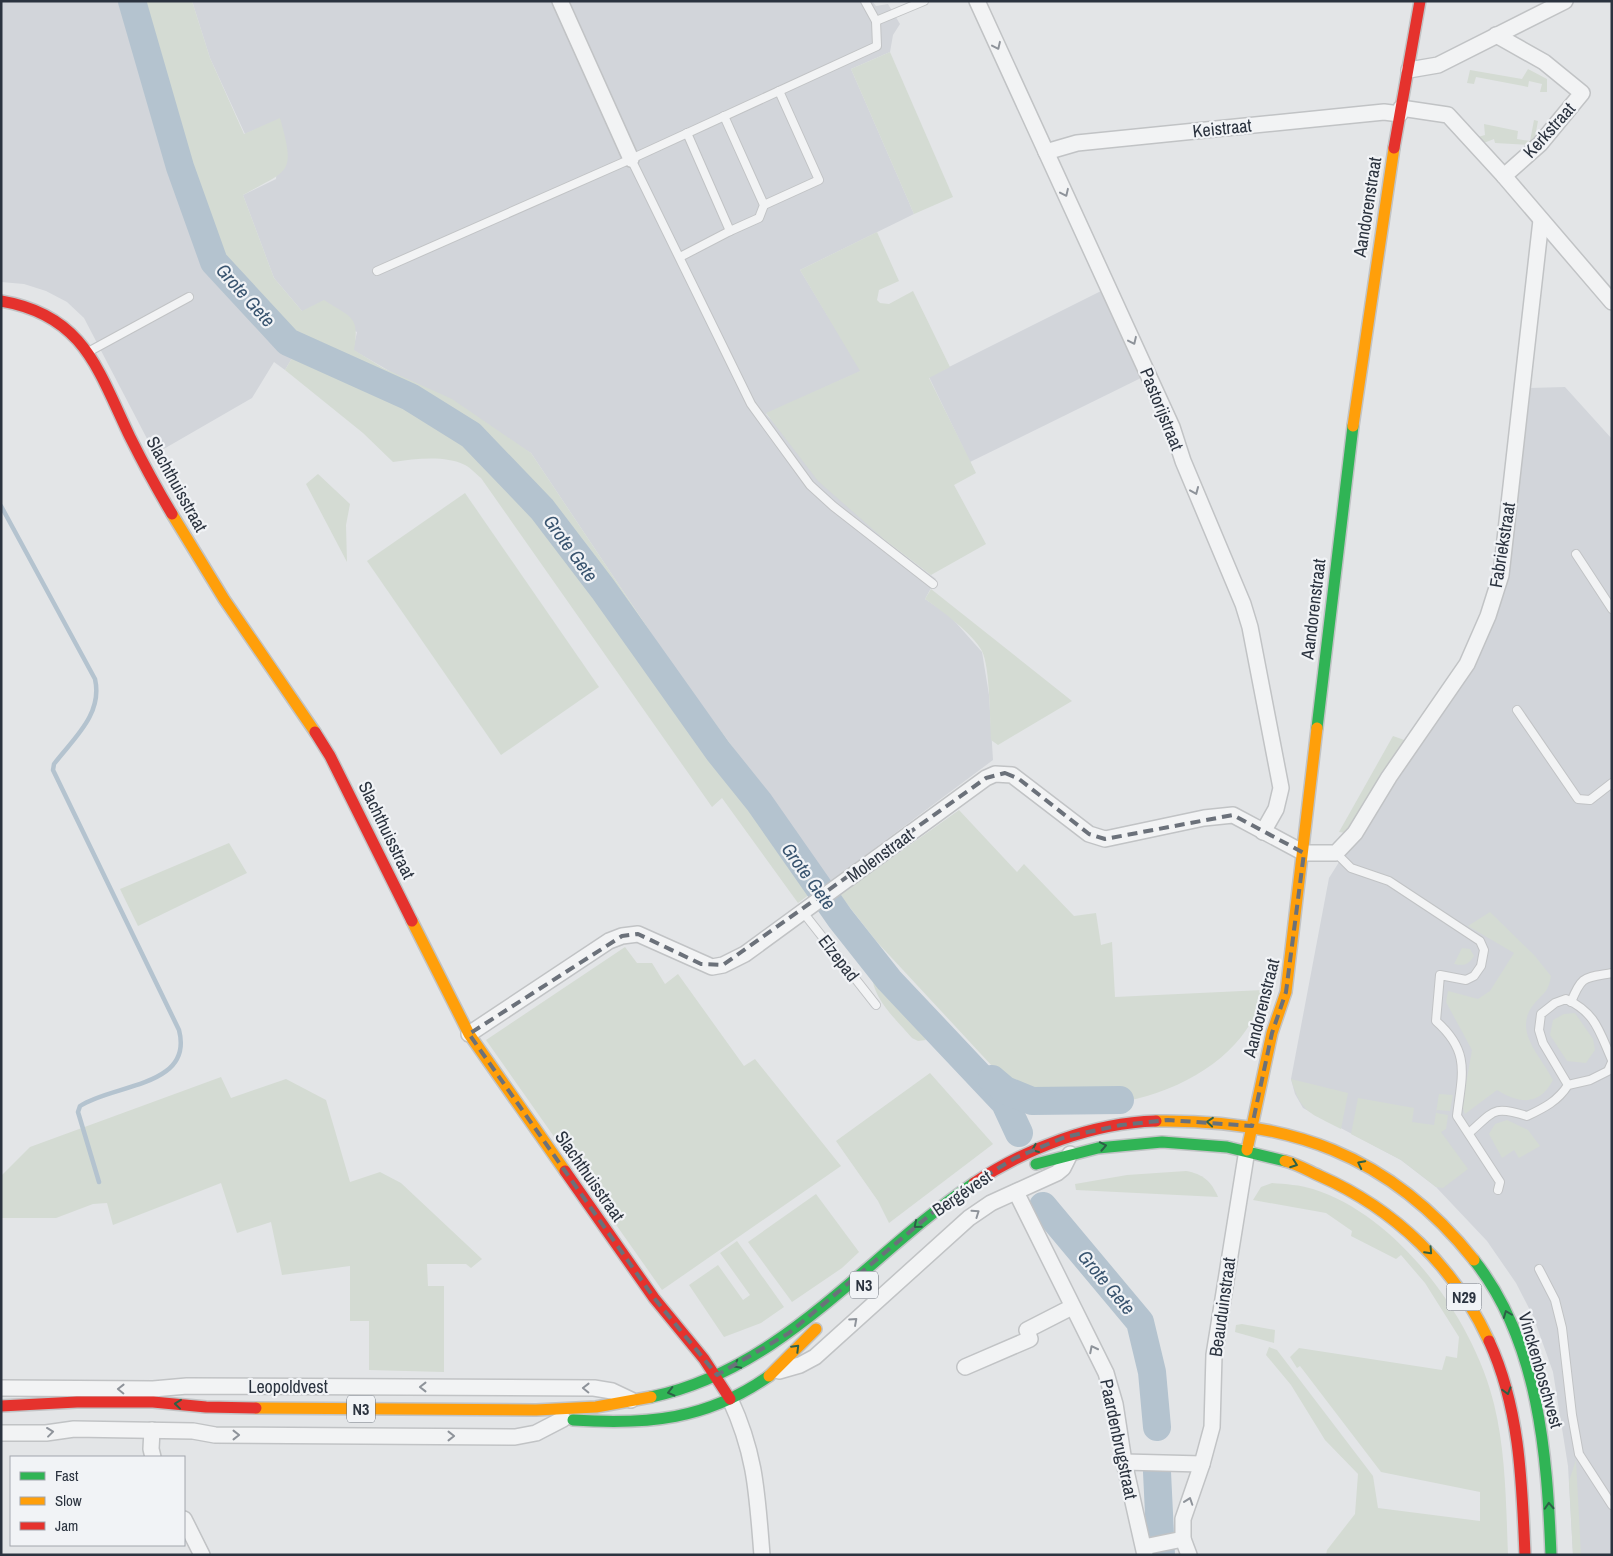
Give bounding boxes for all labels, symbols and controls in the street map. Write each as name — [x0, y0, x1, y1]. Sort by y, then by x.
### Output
one-way arrow — [991, 40, 1001, 49]
street label: Kerkstraat — [1517, 97, 1581, 163]
street label: Keistraat — [1191, 112, 1253, 144]
street label: Aandorenstraat — [1347, 155, 1387, 260]
one-way arrow — [1059, 188, 1070, 197]
water label: Grote Gete — [211, 258, 281, 332]
one-way arrow — [1127, 336, 1137, 345]
street label: Pastorijstraat — [1134, 364, 1190, 454]
street label: Slachthuisstraat — [140, 432, 214, 536]
one-way arrow — [1189, 486, 1200, 495]
street label: Fabriekstraat — [1483, 500, 1521, 590]
water label: Grote Gete — [538, 509, 604, 587]
street label: Aandorenstraat — [1294, 557, 1332, 662]
street label: Slachthuisstraat — [353, 777, 421, 883]
street label: Molenstraat — [841, 822, 919, 888]
water label: Grote Gete — [776, 837, 842, 915]
street label: Elzepad — [813, 929, 865, 987]
street label: Aandorenstraat — [1236, 956, 1285, 1061]
one-way arrow — [1206, 1116, 1214, 1127]
street label: Slachthuisstraat — [549, 1125, 631, 1227]
one-way arrow — [1031, 1142, 1040, 1153]
one-way arrow — [1099, 1142, 1107, 1152]
one-way arrow — [1289, 1158, 1298, 1168]
one-way arrow — [1357, 1160, 1366, 1170]
street label: Bergévest — [927, 1164, 997, 1222]
one-way arrow — [970, 1210, 980, 1219]
one-way arrow — [914, 1220, 923, 1228]
water label: Grote Gete — [1072, 1244, 1142, 1320]
one-way arrow — [1423, 1245, 1432, 1254]
street label: Beauduinstraat — [1203, 1256, 1241, 1358]
road number: N3 — [850, 1272, 878, 1298]
road number: N29 — [1446, 1284, 1482, 1310]
street label: Vinckenboschvest — [1513, 1309, 1569, 1431]
one-way arrow — [1503, 1310, 1513, 1319]
one-way arrow — [849, 1318, 858, 1327]
one-way arrow — [790, 1345, 799, 1354]
one-way arrow — [1089, 1345, 1099, 1354]
one-way arrow — [733, 1359, 742, 1369]
street label: Leopoldvest — [248, 1374, 328, 1399]
street label: Paardenbrugstraat — [1094, 1377, 1144, 1501]
one-way arrow — [419, 1382, 427, 1392]
one-way arrow — [582, 1383, 590, 1393]
one-way arrow — [117, 1384, 124, 1394]
one-way arrow — [667, 1386, 675, 1396]
one-way arrow — [1501, 1387, 1511, 1395]
road number: N3 — [347, 1396, 375, 1422]
one-way arrow — [173, 1399, 181, 1410]
one-way arrow — [46, 1427, 54, 1438]
one-way arrow — [232, 1430, 240, 1440]
one-way arrow — [447, 1431, 455, 1441]
legend — [10, 1456, 185, 1546]
text: Fast — [55, 1465, 79, 1486]
text: Slow — [55, 1490, 82, 1511]
one-way arrow — [1183, 1497, 1193, 1506]
one-way arrow — [1544, 1502, 1554, 1510]
text: Jam — [55, 1515, 78, 1536]

